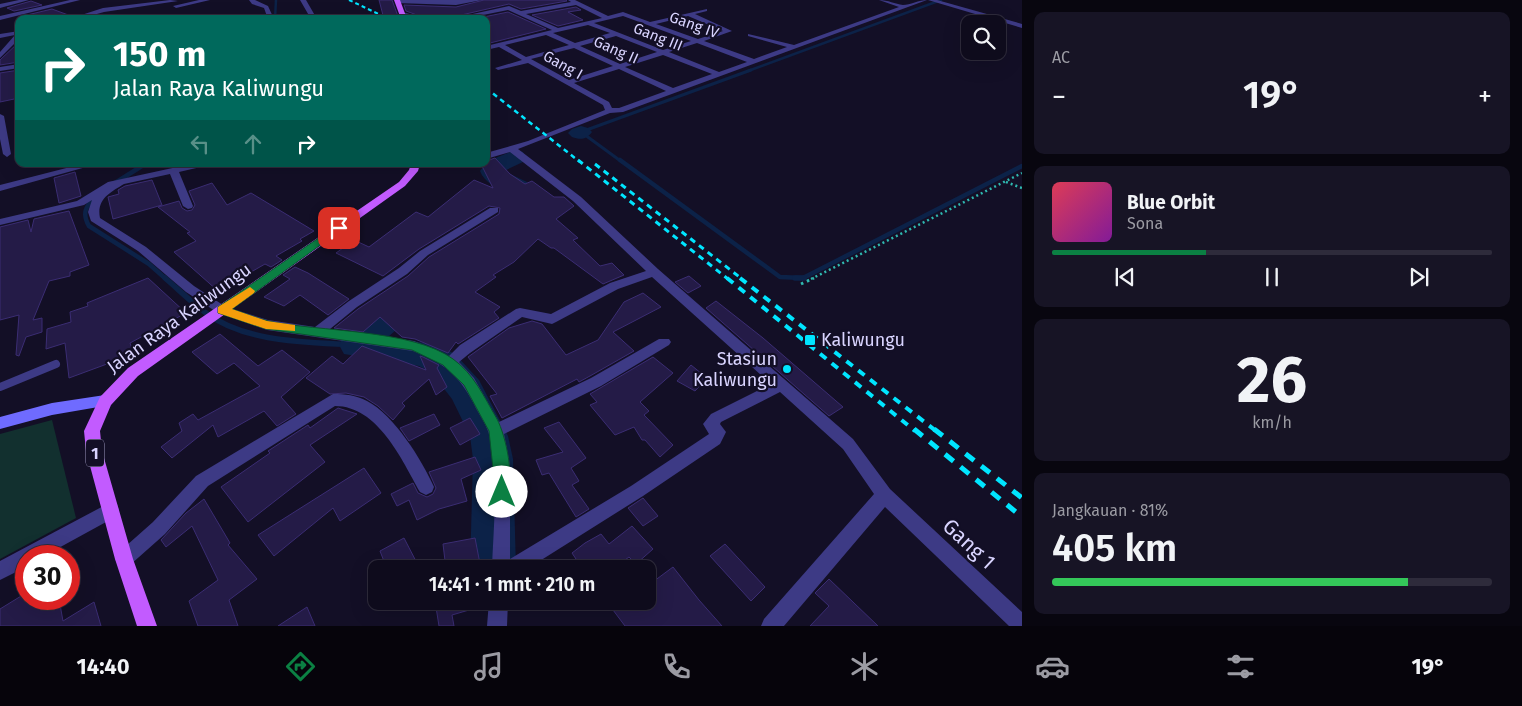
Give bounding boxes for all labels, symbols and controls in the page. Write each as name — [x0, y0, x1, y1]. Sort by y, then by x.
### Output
street label: Gang IV — [667, 8, 722, 42]
map controls — [961, 15, 1006, 60]
button: search — [961, 15, 1006, 60]
street label: Gang III — [631, 19, 685, 55]
street label: Gang II — [591, 32, 641, 68]
text: 150 m — [113, 33, 206, 75]
icon: right — [30, 35, 95, 100]
street label: Gang I — [540, 47, 586, 83]
text: AC — [1052, 48, 1070, 67]
text: 19° — [1243, 72, 1301, 118]
text: Jalan Raya Kaliwungu — [113, 75, 324, 102]
text: − — [1052, 80, 1066, 113]
text: + — [1478, 80, 1492, 113]
icon: left — [186, 130, 214, 158]
icon: ahead — [239, 130, 267, 158]
icon: right — [292, 130, 320, 158]
text: Blue Orbit — [1127, 191, 1215, 214]
pin — [318, 207, 360, 249]
icon: arrive — [325, 214, 353, 242]
text: Sona — [1127, 214, 1163, 233]
street label: Jalan Raya Kaliwungu — [103, 258, 255, 378]
icon: previous — [1111, 263, 1139, 291]
icon: pause — [1258, 263, 1286, 291]
icon: next — [1405, 263, 1433, 291]
place label: Kaliwungu — [821, 329, 905, 351]
marker: Kaliwungu — [803, 333, 817, 347]
text: 26 — [1237, 341, 1307, 419]
place label: Stasiun Kaliwungu — [693, 348, 777, 391]
marker: Stasiun Kaliwungu — [781, 363, 793, 375]
text: km/h — [1252, 413, 1292, 432]
road number: 1 — [86, 439, 104, 466]
position arrow — [475, 465, 527, 517]
text: Jangkauan · 81% — [1052, 501, 1168, 520]
street label: Gang 1 — [937, 513, 1001, 575]
text: 405 km — [1052, 525, 1177, 571]
speed limit sign: 30 — [15, 545, 80, 610]
text: 14:41 · 1 mnt · 210 m — [429, 573, 595, 596]
icon: directions — [283, 649, 318, 684]
icon: music — [471, 649, 506, 684]
icon: phone — [659, 649, 694, 684]
icon: climate — [847, 649, 882, 684]
icon: car — [1035, 649, 1070, 684]
icon: filters — [1223, 649, 1258, 684]
text: 14:40 — [77, 653, 130, 680]
text: 19° — [1411, 653, 1445, 680]

